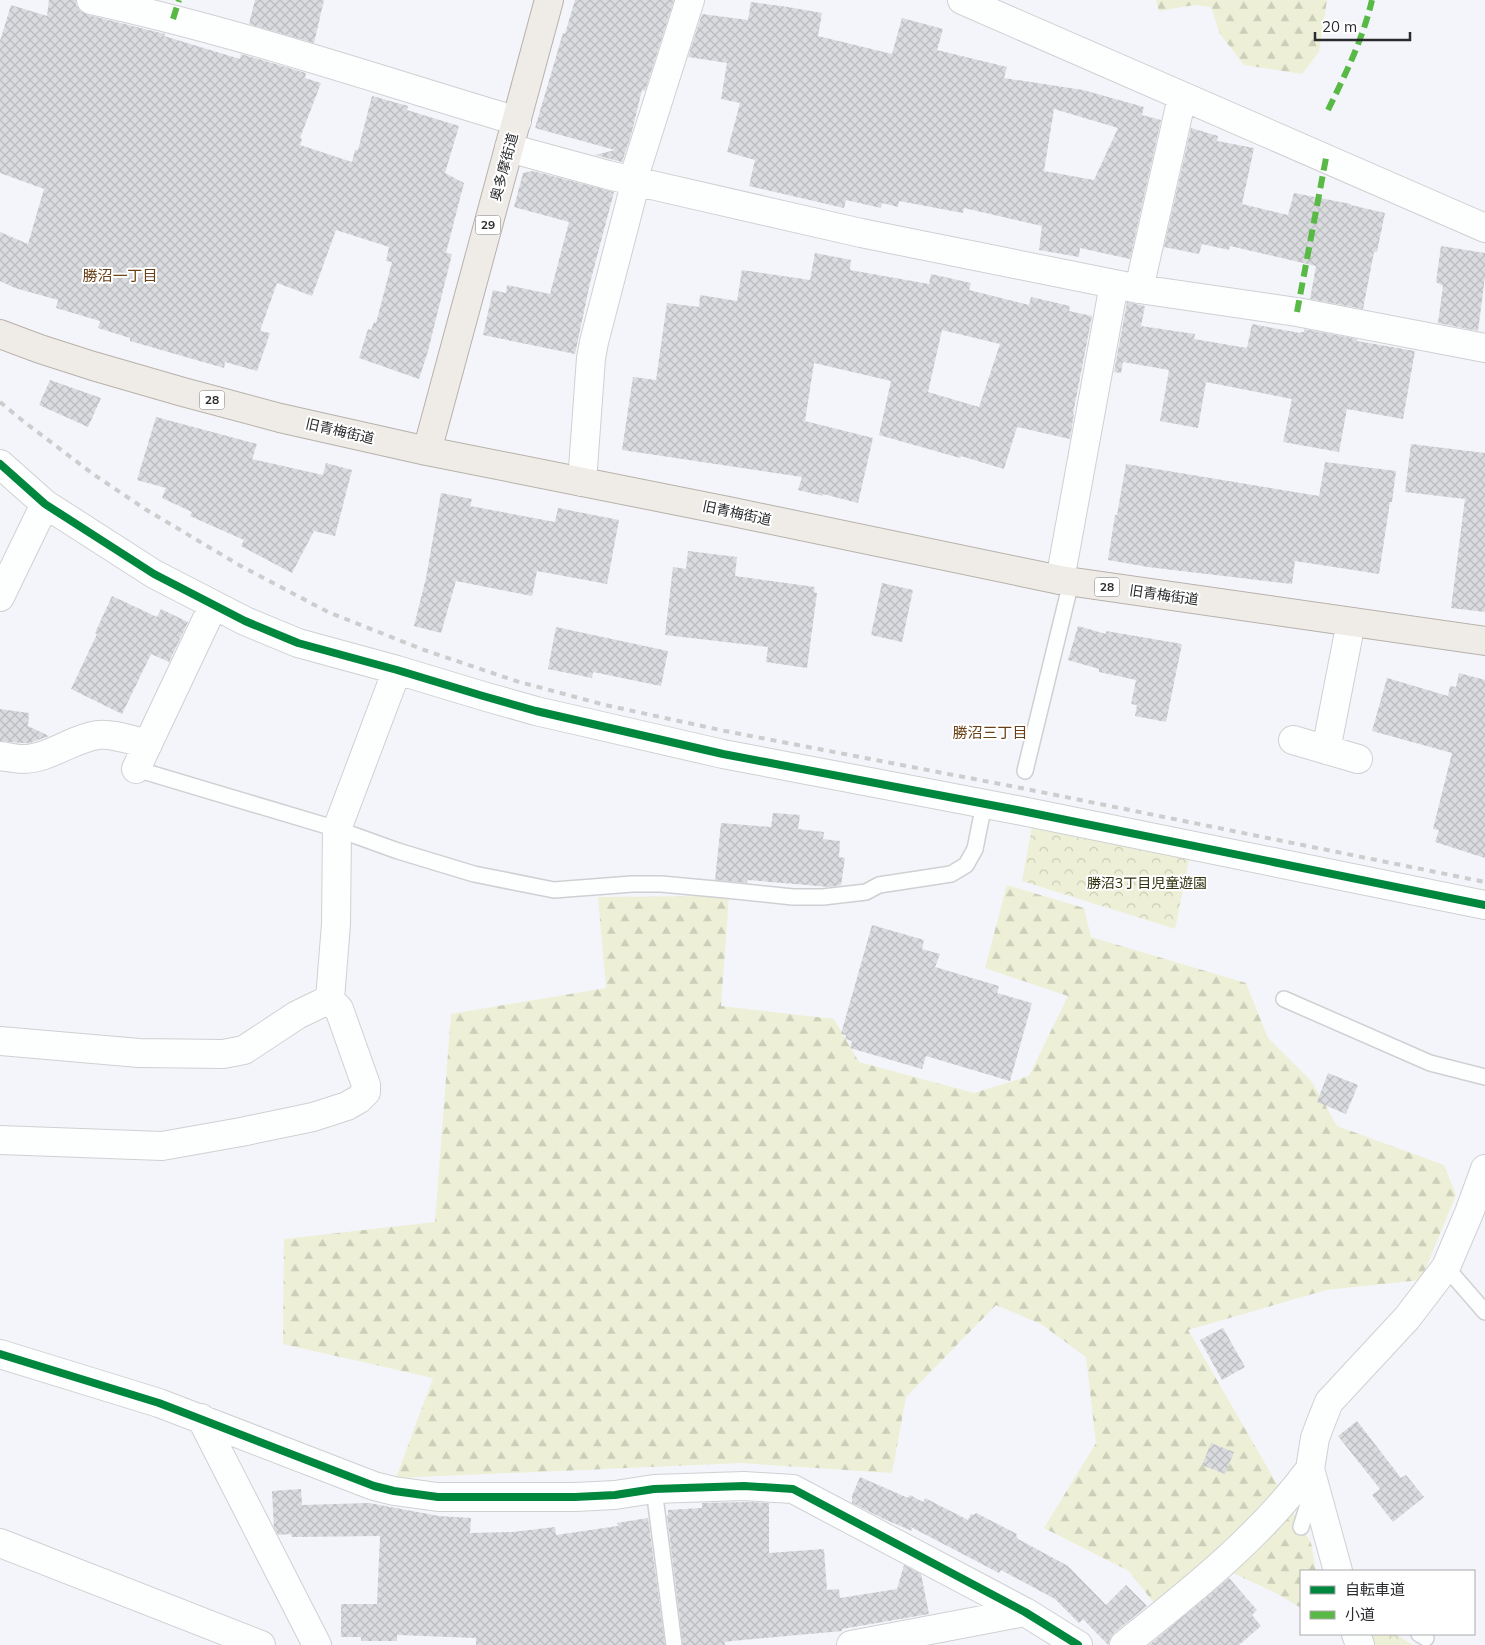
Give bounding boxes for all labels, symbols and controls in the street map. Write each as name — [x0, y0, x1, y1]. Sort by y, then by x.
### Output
scale bar — [1315, 10, 1410, 42]
text: 20 m — [1322, 17, 1357, 36]
street label: 奥多摩街道 — [486, 131, 522, 203]
road number: 29 — [476, 216, 500, 234]
district label: 勝沼一丁目 — [82, 266, 158, 285]
road number: 28 — [200, 390, 224, 410]
street label: 旧青梅街道 — [304, 414, 376, 448]
street label: 旧青梅街道 — [701, 497, 773, 529]
road number: 28 — [1094, 578, 1120, 596]
street label: 旧青梅街道 — [1128, 581, 1200, 609]
district label: 勝沼三丁目 — [952, 723, 1028, 742]
park label: 勝沼3丁目児童遊園 — [1087, 874, 1207, 892]
legend — [1300, 1570, 1475, 1635]
text: 自転車道 — [1345, 1580, 1405, 1599]
text: 小道 — [1345, 1605, 1375, 1624]

